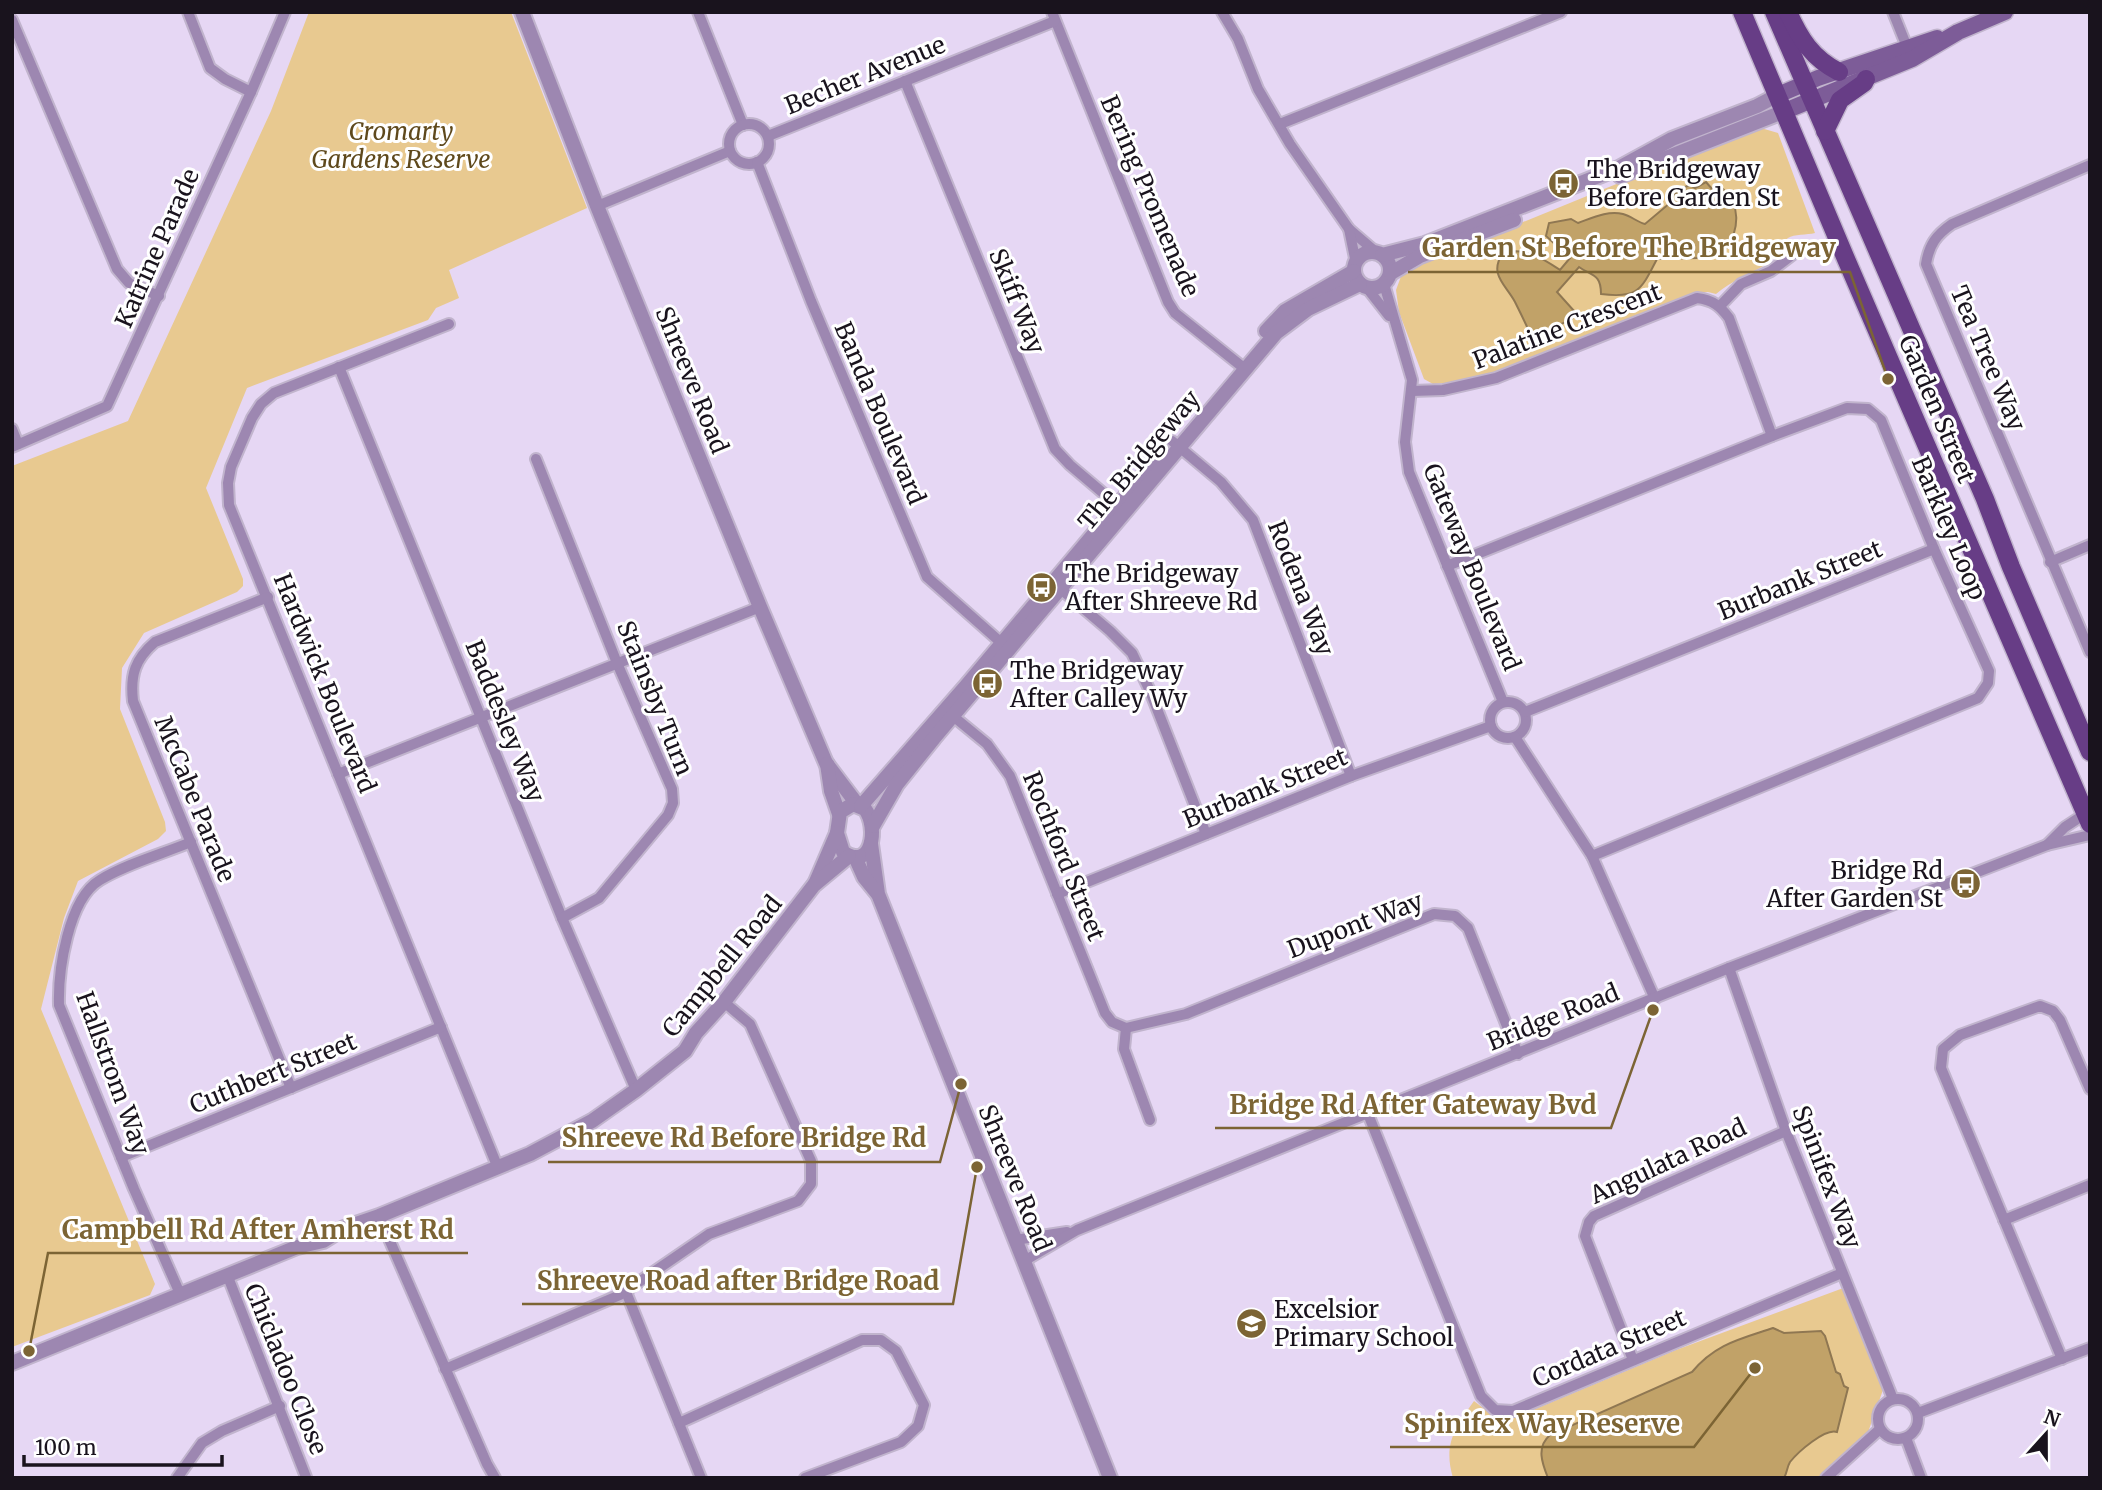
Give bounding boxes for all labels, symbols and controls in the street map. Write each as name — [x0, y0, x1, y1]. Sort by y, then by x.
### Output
street label: Becher Avenue — [780, 29, 950, 121]
street label: Bering Promenade — [1094, 91, 1206, 301]
park label: Cromarty Gardens Reserve — [311, 116, 491, 175]
place label: The Bridgeway Before Garden St — [1587, 154, 1780, 213]
street label: Katrine Parade — [108, 164, 206, 332]
bus stop icon: The Bridgeway Before Garden St — [1547, 166, 1581, 200]
callout: Garden St Before The Bridgeway — [1408, 225, 1850, 272]
text: Garden St Before The Bridgeway — [1422, 231, 1837, 264]
street label: Skiff Way — [982, 244, 1052, 358]
street label: Palatine Crescent — [1468, 276, 1666, 376]
street label: Tea Tree Way — [1944, 281, 2032, 435]
street label: Shreeve Road — [648, 302, 736, 458]
street label: Banda Boulevard — [828, 317, 932, 509]
street label: Garden Street — [1892, 330, 1982, 488]
street label: The Bridgeway — [1071, 384, 1207, 536]
street label: Barkley Loop — [1905, 451, 1993, 605]
street label: Gateway Boulevard — [1416, 459, 1528, 675]
street label: Rodena Way — [1261, 516, 1341, 660]
street label: Burbank Street — [1713, 533, 1887, 627]
place label: The Bridgeway After Shreeve Rd — [1064, 558, 1258, 617]
street label: Hardwick Boulevard — [267, 569, 383, 797]
bus stop icon: The Bridgeway After Shreeve Rd — [1025, 570, 1059, 604]
street label: Stainsby Turn — [610, 616, 700, 780]
street label: Baddesley Way — [458, 635, 552, 807]
place label: The Bridgeway After Calley Wy — [1009, 655, 1188, 714]
bus stop icon: The Bridgeway After Calley Wy — [970, 667, 1004, 701]
street label: McCabe Parade — [148, 711, 242, 887]
street label: Burbank Street — [1178, 741, 1352, 835]
street label: Rochford Street — [1016, 767, 1112, 946]
place label: Bridge Rd After Garden St — [1765, 855, 1944, 914]
bus stop icon: Bridge Rd After Garden St — [1949, 867, 1983, 901]
street label: Dupont Way — [1283, 885, 1427, 965]
street label: Campbell Road — [655, 889, 789, 1043]
street label: Bridge Road — [1482, 976, 1624, 1058]
street label: Hallstrom Way — [69, 987, 157, 1159]
street label: Cuthbert Street — [185, 1025, 361, 1121]
callout: Bridge Rd After Gateway Bvd — [1215, 1081, 1611, 1128]
text: Bridge Rd After Gateway Bvd — [1229, 1088, 1597, 1121]
street label: Shreeve Road — [971, 1100, 1059, 1256]
street label: Spinifex Way — [1786, 1101, 1868, 1253]
street label: Angulata Road — [1584, 1111, 1751, 1211]
callout: Shreeve Rd Before Bridge Rd — [548, 1115, 940, 1162]
text: Shreeve Rd Before Bridge Rd — [562, 1121, 926, 1154]
callout: Campbell Rd After Amherst Rd — [48, 1206, 468, 1253]
text: Campbell Rd After Amherst Rd — [62, 1213, 454, 1246]
callout: Shreeve Road after Bridge Road — [522, 1257, 953, 1304]
text: Shreeve Road after Bridge Road — [537, 1264, 939, 1297]
street label: Chicladoo Close — [238, 1279, 334, 1459]
place label: Excelsior Primary School — [1274, 1294, 1454, 1353]
street label: Cordata Street — [1528, 1302, 1691, 1394]
school or university icon: Excelsior Primary School — [1234, 1306, 1268, 1340]
north arrow — [2011, 1399, 2081, 1469]
callout: Spinifex Way Reserve — [1390, 1400, 1694, 1447]
text: N — [2041, 1404, 2063, 1432]
text: Spinifex Way Reserve — [1404, 1407, 1680, 1440]
scale bar — [24, 1424, 222, 1468]
text: 100 m — [35, 1434, 97, 1461]

